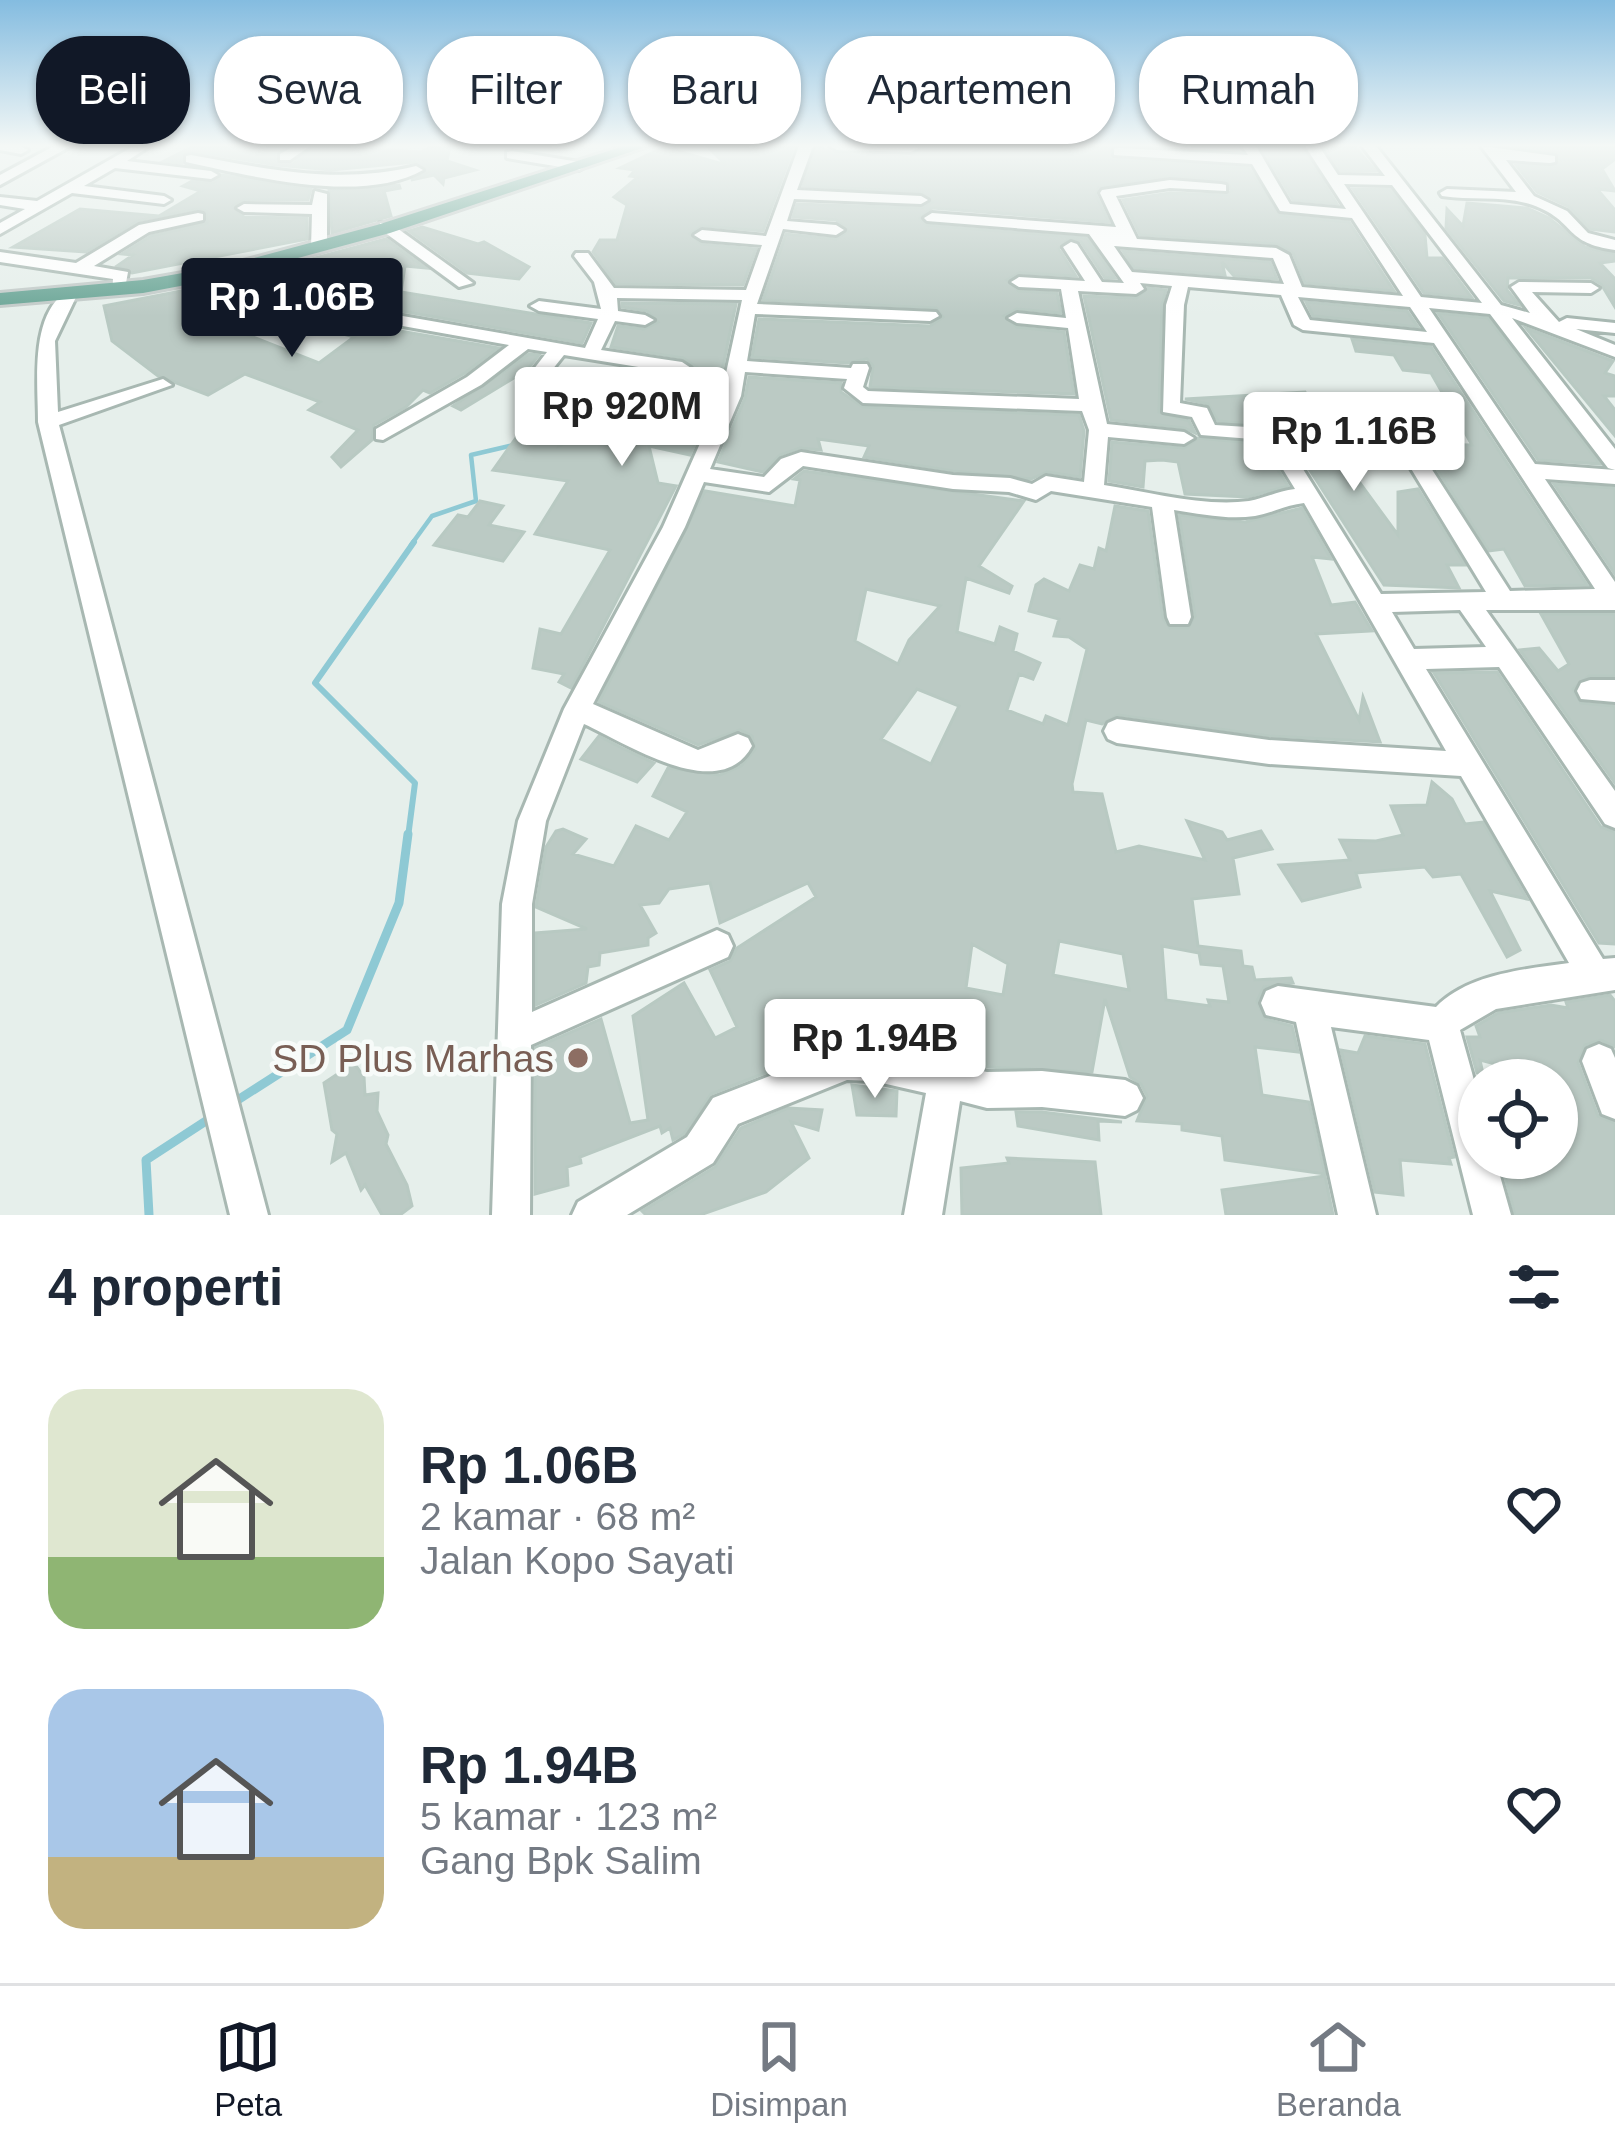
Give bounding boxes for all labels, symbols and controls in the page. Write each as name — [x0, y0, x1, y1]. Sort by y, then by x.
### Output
chip: Beli — [36, 36, 190, 144]
chip: Sewa — [214, 36, 403, 144]
chip: Filter — [427, 36, 604, 144]
chip: Baru — [628, 36, 801, 144]
chip: Apartemen — [825, 36, 1115, 144]
chip: Rumah — [1139, 36, 1358, 144]
pin: Rp 1.06B — [168, 258, 416, 360]
text: Rp 1.06B — [209, 275, 375, 318]
pin: Rp 920M — [511, 367, 733, 469]
text: Rp 920M — [542, 384, 702, 427]
pin: Rp 1.16B — [1230, 392, 1478, 494]
text: Rp 1.16B — [1271, 409, 1437, 452]
pin: Rp 1.94B — [751, 999, 999, 1101]
text: Rp 1.94B — [792, 1016, 958, 1059]
place label: SD Plus Marhas — [272, 1037, 554, 1080]
marker: SD Plus Marhas — [565, 1045, 591, 1071]
map controls — [1458, 1059, 1578, 1179]
button: locate — [1458, 1059, 1578, 1179]
icon: filters — [1501, 1254, 1567, 1320]
text: 4 properti — [48, 1259, 283, 1316]
icon: home — [144, 1437, 288, 1581]
text: Rp 1.06B — [420, 1437, 638, 1494]
icon: heart — [1501, 1476, 1567, 1542]
text: 2 kamar · 68 m² — [420, 1495, 695, 1538]
text: Jalan Kopo Sayati — [420, 1539, 734, 1582]
icon: home — [144, 1737, 288, 1881]
text: Rp 1.94B — [420, 1737, 638, 1794]
icon: heart — [1501, 1776, 1567, 1842]
text: 5 kamar · 123 m² — [420, 1795, 717, 1838]
text: Gang Bpk Salim — [420, 1839, 702, 1882]
tab: Peta — [214, 2014, 282, 2124]
tab: Disimpan — [710, 2014, 848, 2124]
tab: Beranda — [1276, 2014, 1401, 2124]

